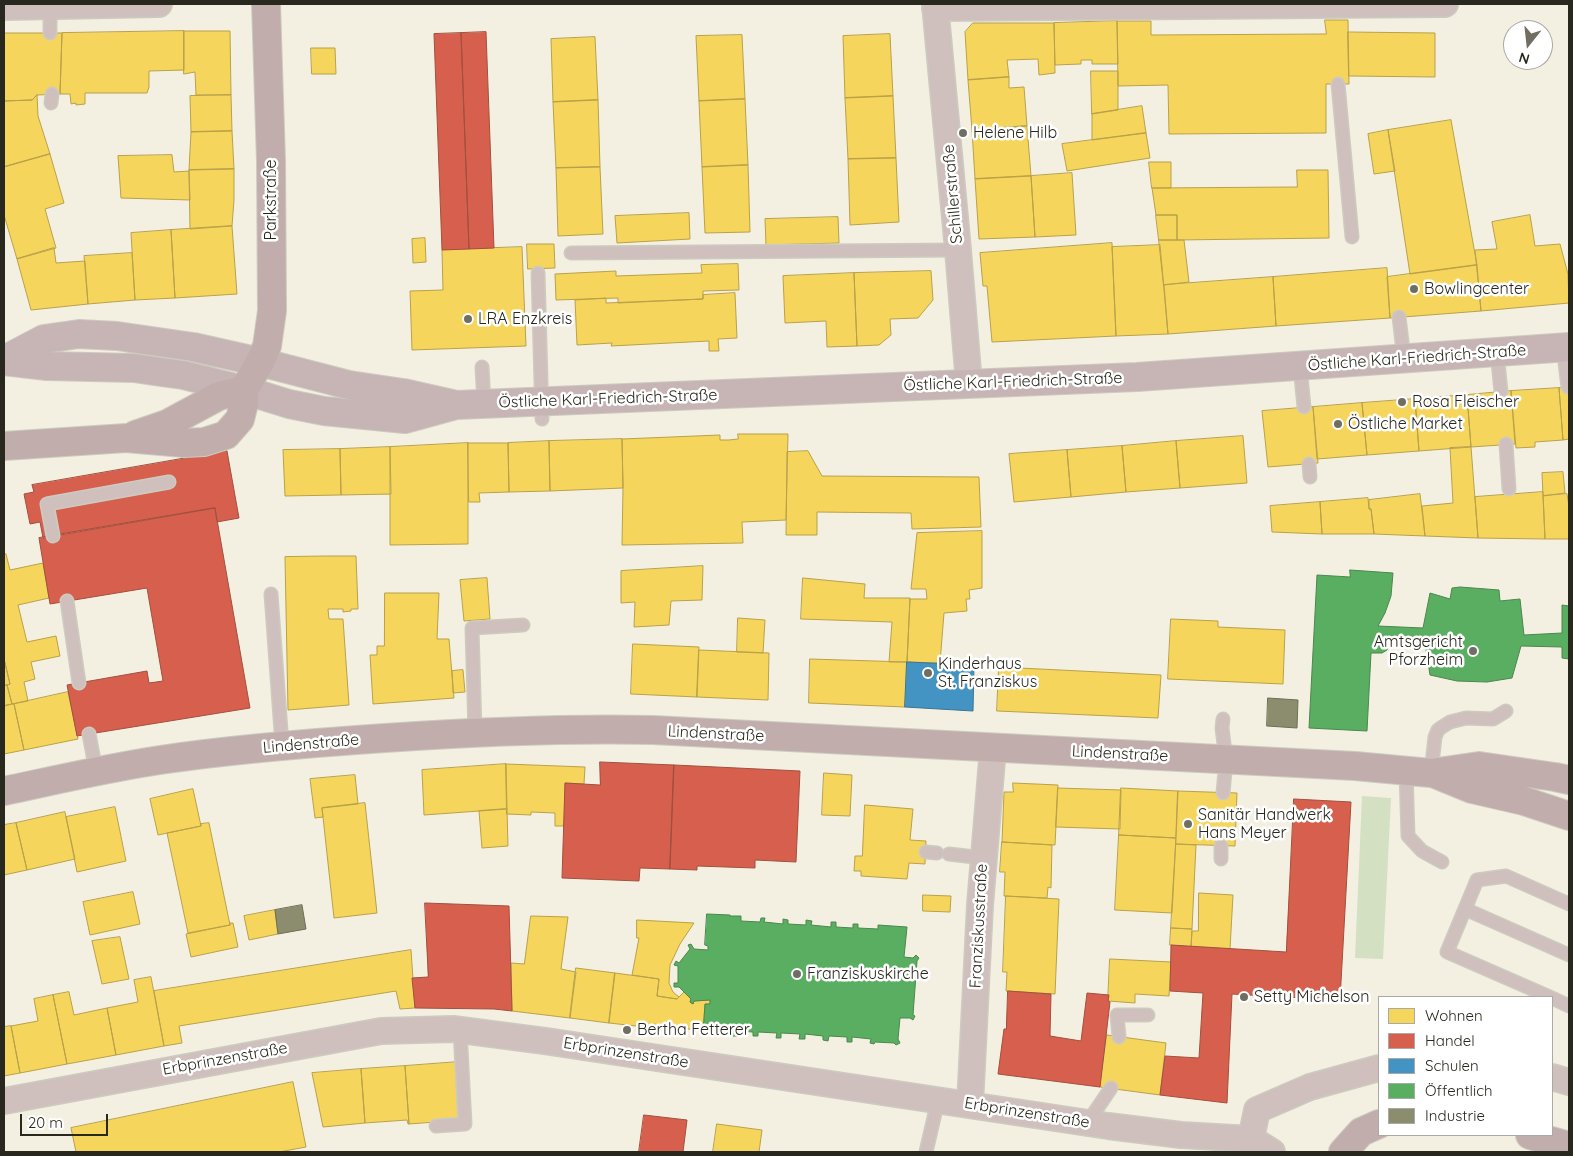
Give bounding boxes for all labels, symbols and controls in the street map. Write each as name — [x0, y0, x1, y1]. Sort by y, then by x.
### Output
north arrow — [1503, 20, 1553, 70]
text: N — [1517, 48, 1532, 69]
place label: Helene Hilb — [973, 123, 1057, 143]
marker: Helene Hilb — [957, 127, 969, 139]
street label: Schillerstraße — [939, 144, 967, 244]
street label: Parkstraße — [261, 159, 281, 241]
place label: Bowlingcenter — [1424, 279, 1529, 299]
marker: Bowlingcenter — [1408, 283, 1420, 295]
place label: LRA Enzkreis — [478, 309, 572, 329]
marker: LRA Enzkreis — [462, 313, 474, 325]
street label: Östliche Karl-Friedrich-Straße — [1307, 341, 1527, 375]
street label: Östliche Karl-Friedrich-Straße — [903, 369, 1123, 395]
street label: Östliche Karl-Friedrich-Straße — [498, 386, 718, 412]
place label: Rosa Fleischer — [1412, 392, 1519, 412]
marker: Rosa Fleischer — [1396, 396, 1408, 408]
place label: Östliche Market — [1348, 414, 1463, 434]
marker: Östliche Market — [1332, 418, 1344, 430]
place label: Amtsgericht Pforzheim — [1374, 632, 1463, 670]
marker: Amtsgericht Pforzheim — [1467, 645, 1479, 657]
place label: Kinderhaus St. Franziskus — [938, 654, 1037, 692]
marker: Kinderhaus St. Franziskus — [922, 667, 934, 679]
street label: Lindenstraße — [667, 722, 765, 746]
street label: Lindenstraße — [262, 730, 360, 758]
street label: Lindenstraße — [1071, 742, 1169, 766]
place label: Sanitär Handwerk Hans Meyer — [1198, 805, 1331, 843]
marker: Sanitär Handwerk Hans Meyer — [1182, 818, 1194, 830]
street label: Franziskusstraße — [966, 863, 992, 989]
place label: Franziskuskirche — [807, 964, 929, 984]
marker: Franziskuskirche — [791, 968, 803, 980]
place label: Setty Michelson — [1254, 987, 1370, 1007]
marker: Setty Michelson — [1238, 991, 1250, 1003]
legend — [1378, 996, 1553, 1136]
text: Wohnen — [1425, 1006, 1483, 1025]
place label: Bertha Fetterer — [637, 1020, 750, 1040]
marker: Bertha Fetterer — [621, 1024, 633, 1036]
text: Handel — [1425, 1031, 1475, 1050]
street label: Erbprinzenstraße — [562, 1034, 690, 1072]
street label: Erbprinzenstraße — [161, 1039, 289, 1079]
text: Schulen — [1425, 1056, 1479, 1075]
text: Öffentlich — [1425, 1081, 1492, 1100]
street label: Erbprinzenstraße — [963, 1094, 1091, 1132]
scale bar — [22, 1104, 110, 1136]
text: Industrie — [1425, 1106, 1485, 1125]
text: 20 m — [28, 1113, 63, 1132]

